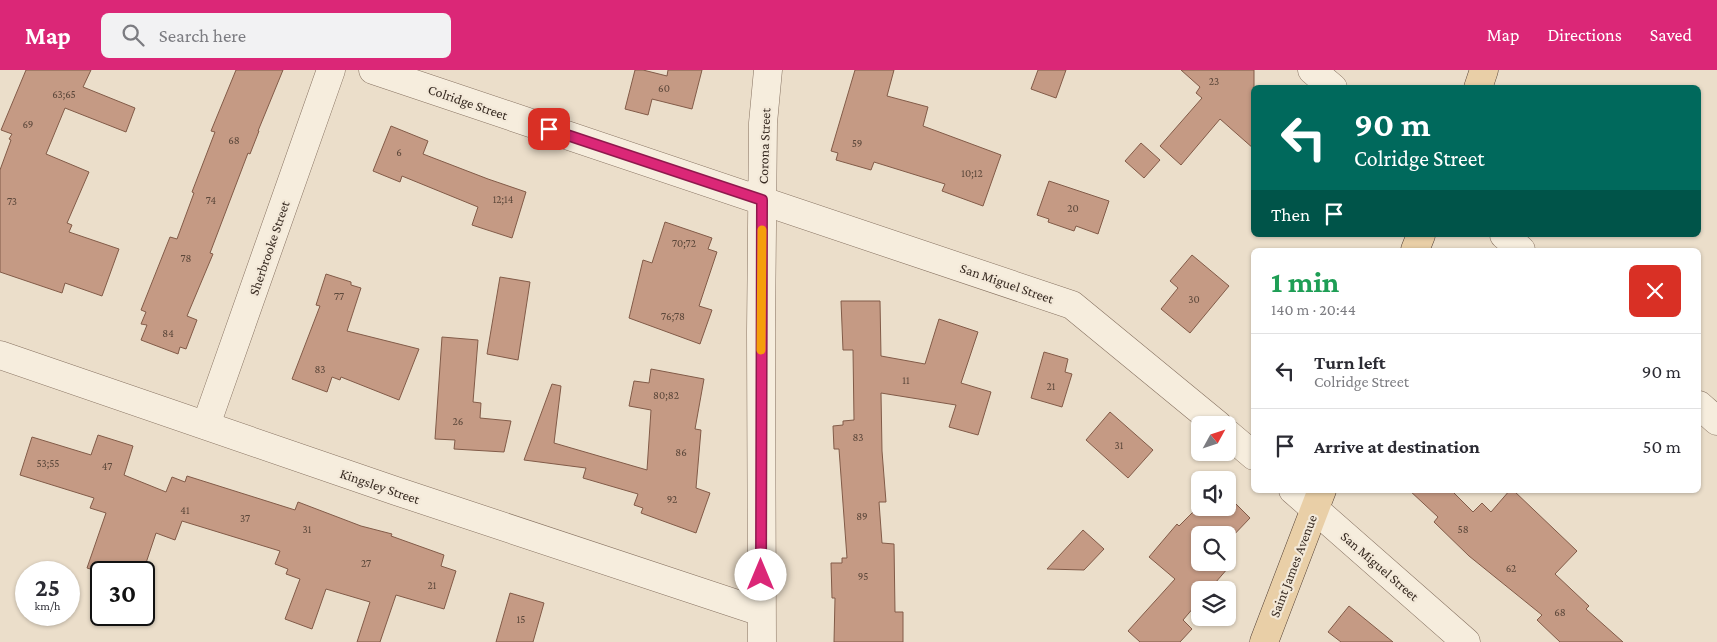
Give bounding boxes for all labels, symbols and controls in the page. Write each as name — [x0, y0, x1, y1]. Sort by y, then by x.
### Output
search box — [101, 13, 451, 58]
icon: search — [119, 21, 147, 49]
text: Map — [25, 22, 71, 49]
text: Search here — [159, 25, 246, 46]
text: Map — [1487, 25, 1519, 45]
text: Directions — [1547, 25, 1622, 45]
text: Saved — [1650, 25, 1692, 45]
house number: 23 — [1209, 75, 1219, 87]
street label: Colridge Street — [426, 81, 510, 123]
house number: 60 — [658, 82, 670, 94]
house number: 63;65 — [52, 88, 76, 101]
icon: left — [1271, 105, 1336, 170]
text: 90 m — [1354, 105, 1431, 144]
street label: Corona Street — [755, 107, 773, 184]
pin — [528, 108, 570, 150]
icon: arrive — [535, 115, 563, 143]
house number: 69 — [23, 118, 33, 130]
house number: 68 — [228, 134, 240, 146]
house number: 59 — [852, 137, 862, 149]
house number: 6 — [396, 146, 402, 158]
text: Colridge Street — [1354, 146, 1485, 171]
house number: 10;12 — [961, 167, 983, 180]
house number: 12;14 — [493, 193, 514, 206]
house number: 74 — [206, 194, 217, 206]
house number: 73 — [7, 195, 17, 207]
street label: Sherbrooke Street — [245, 198, 293, 297]
icon: arrive — [1320, 200, 1348, 228]
house number: 20 — [1067, 202, 1079, 214]
text: Then — [1271, 204, 1310, 225]
house number: 70;72 — [672, 237, 696, 250]
house number: 78 — [181, 252, 192, 264]
street label: San Miguel Street — [958, 259, 1056, 307]
text: 1 min — [1271, 265, 1339, 298]
button: close — [1629, 265, 1681, 317]
house number: 77 — [334, 290, 344, 302]
house number: 30 — [1188, 293, 1200, 305]
text: 140 m · 20:44 — [1271, 301, 1356, 318]
house number: 76;78 — [661, 310, 685, 323]
house number: 84 — [162, 327, 174, 339]
text: Turn left — [1314, 352, 1386, 373]
icon: left — [1271, 357, 1299, 385]
text: 90 m — [1642, 361, 1681, 382]
house number: 83 — [315, 363, 325, 375]
text: Colridge Street — [1314, 373, 1409, 390]
house number: 11 — [902, 374, 910, 386]
house number: 21 — [1047, 380, 1056, 392]
house number: 80;82 — [653, 389, 679, 402]
house number: 26 — [453, 415, 463, 427]
north arrow — [1191, 416, 1236, 461]
map controls — [1191, 416, 1236, 626]
house number: 83 — [853, 431, 863, 443]
icon: arrive — [1271, 432, 1299, 460]
text: Arrive at destination — [1314, 436, 1480, 457]
text: 50 m — [1642, 436, 1681, 457]
house number: 31 — [1115, 439, 1124, 451]
house number: 86 — [675, 446, 687, 458]
house number: 53;55 — [36, 457, 60, 470]
house number: 47 — [102, 460, 112, 472]
street label: Kingsley Street — [338, 465, 422, 507]
button: sound — [1191, 471, 1236, 516]
house number: 92 — [667, 493, 677, 505]
house number: 41 — [180, 504, 190, 516]
house number: 89 — [856, 510, 868, 522]
house number: 37 — [240, 512, 250, 524]
street label: Saint James Avenue — [1266, 512, 1320, 620]
house number: 31 — [303, 523, 312, 535]
house number: 58 — [1457, 523, 1469, 535]
button: search — [1191, 526, 1236, 571]
street label: San Miguel Street — [1338, 528, 1422, 604]
position arrow — [734, 548, 786, 600]
house number: 27 — [361, 557, 371, 569]
speed limit sign: 30 — [90, 561, 155, 626]
house number: 62 — [1506, 562, 1516, 574]
house number: 95 — [858, 570, 868, 582]
text: 25 — [35, 574, 60, 601]
house number: 21 — [428, 579, 437, 591]
button: layers — [1191, 581, 1236, 626]
text: km/h — [35, 599, 60, 613]
house number: 68 — [1554, 606, 1566, 618]
house number: 15 — [517, 613, 525, 625]

